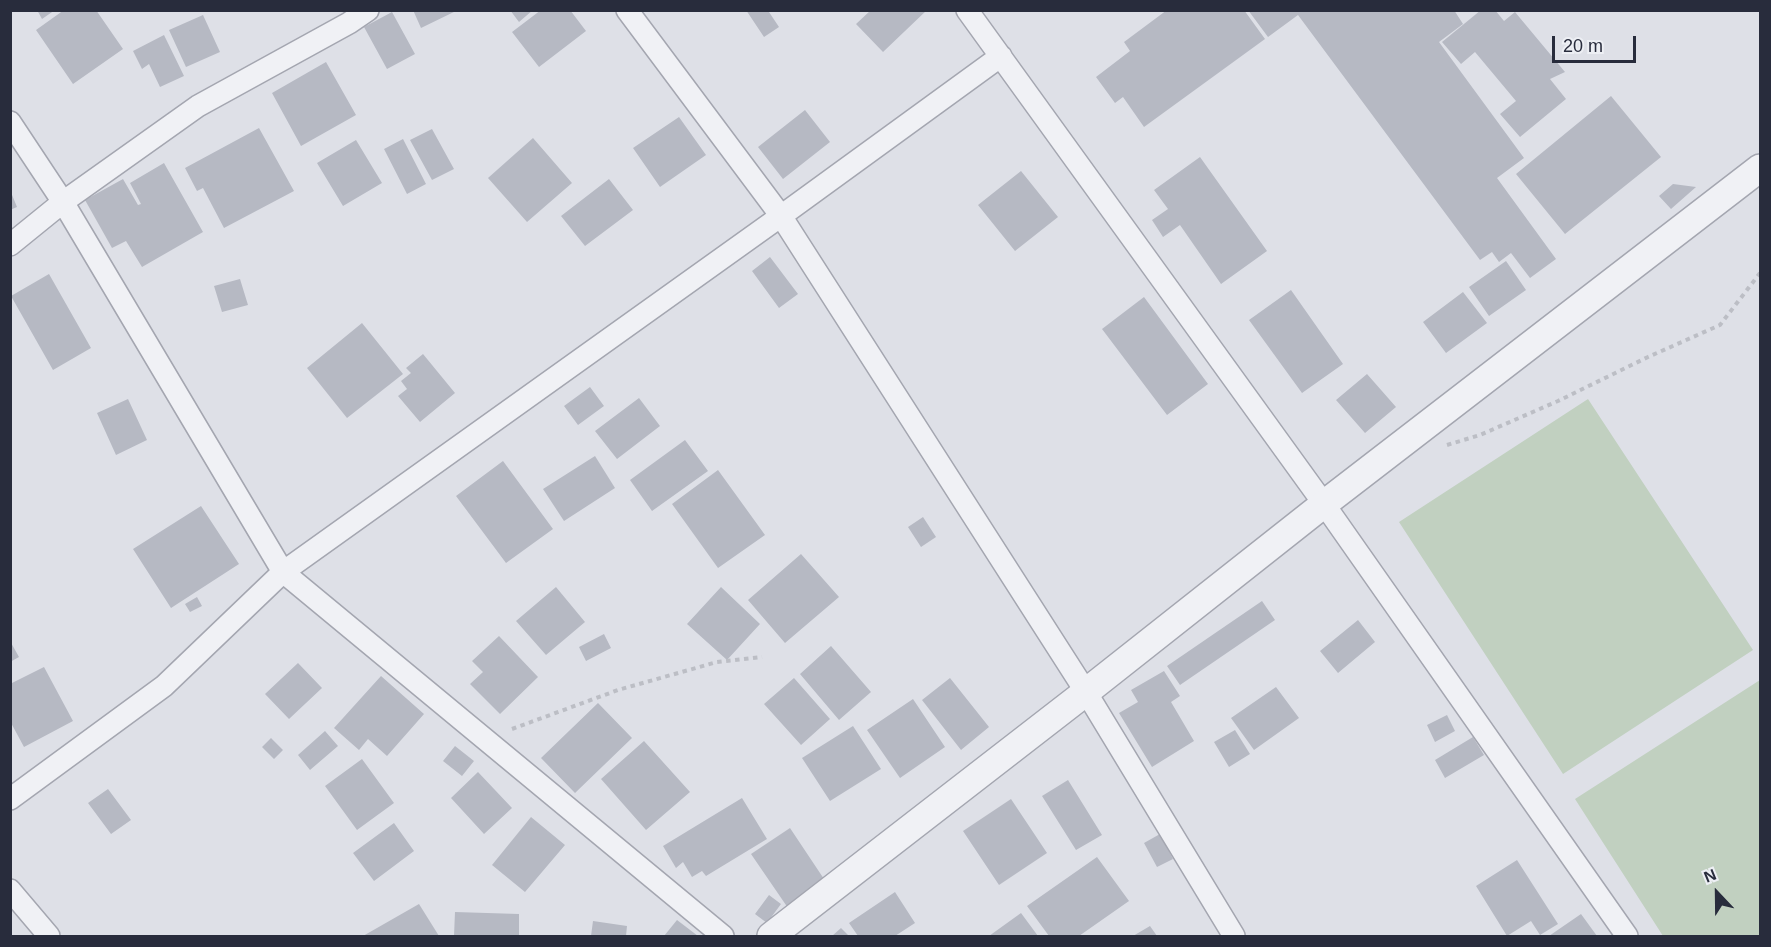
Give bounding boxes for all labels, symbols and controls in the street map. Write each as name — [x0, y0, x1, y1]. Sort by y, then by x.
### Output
scale bar — [1555, 24, 1639, 62]
text: 20 m — [1563, 36, 1603, 56]
north arrow — [1687, 863, 1747, 923]
text: N — [1702, 866, 1719, 886]

